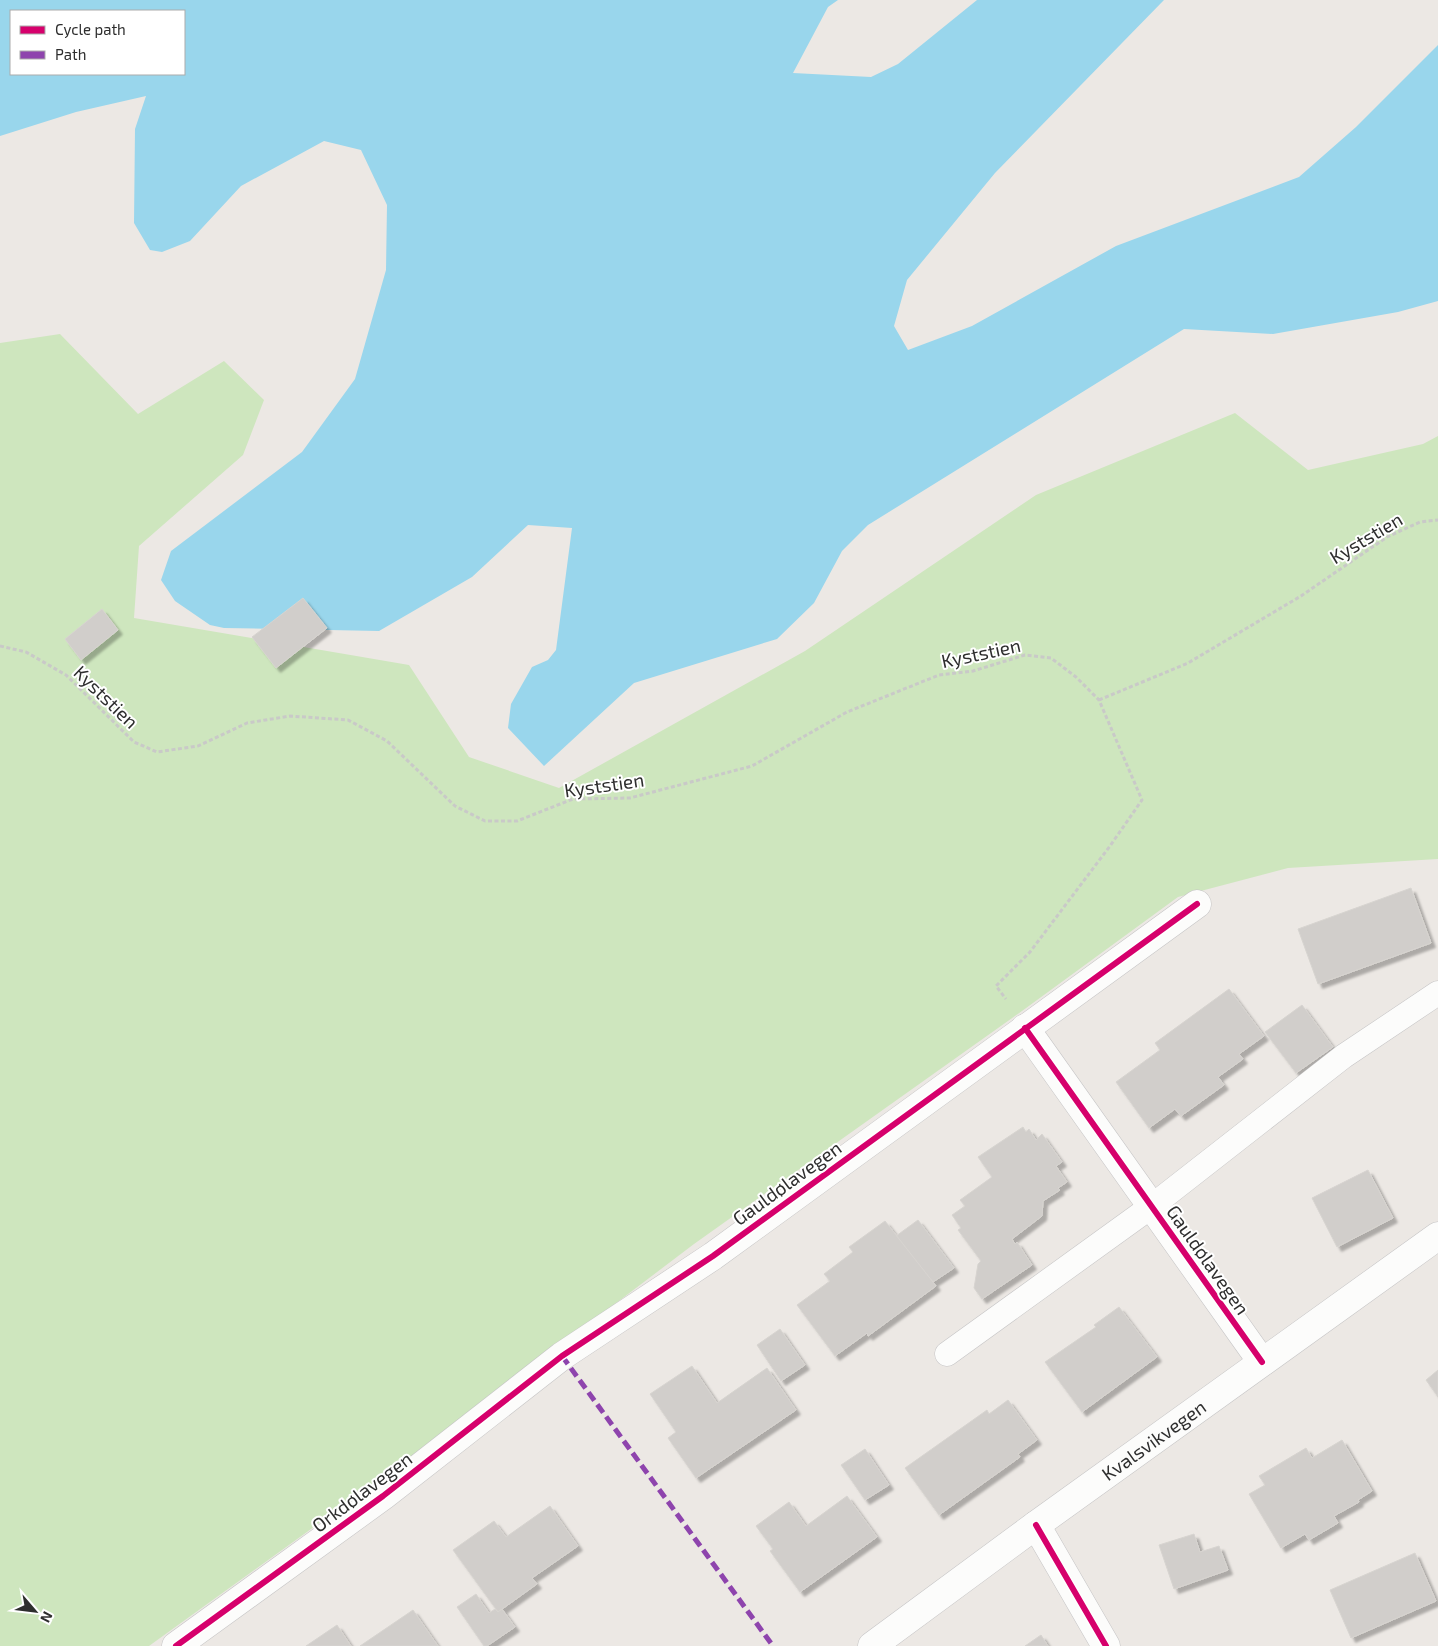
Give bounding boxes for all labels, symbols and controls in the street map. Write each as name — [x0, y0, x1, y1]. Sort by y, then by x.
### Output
legend — [10, 10, 185, 75]
text: Cycle path — [55, 20, 126, 38]
text: Path — [55, 45, 86, 63]
street label: Kyststien — [1325, 507, 1406, 568]
street label: Kyststien — [939, 633, 1023, 672]
street label: Kyststien — [69, 660, 143, 733]
street label: Kyststien — [562, 768, 645, 801]
street label: Gauldølavegen — [728, 1136, 845, 1230]
street label: Gauldølavegen — [1162, 1200, 1255, 1319]
street label: Kvalsvikvegen — [1097, 1395, 1210, 1485]
street label: Orkdølavegen — [307, 1446, 416, 1537]
north arrow — [10, 1586, 60, 1636]
text: N — [37, 1609, 57, 1626]

